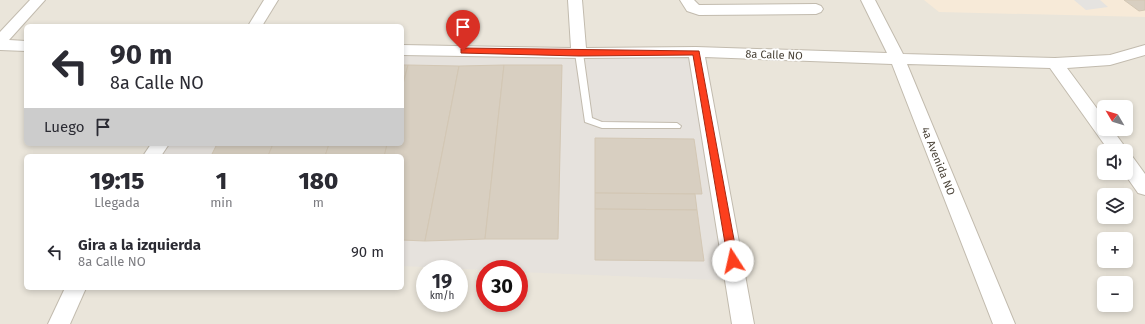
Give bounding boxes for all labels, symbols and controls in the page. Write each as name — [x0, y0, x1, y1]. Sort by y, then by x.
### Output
pin — [446, 10, 480, 51]
icon: arrive — [452, 16, 474, 38]
text: 90 m — [110, 38, 172, 71]
icon: left — [44, 40, 96, 92]
street label: 8a Calle NO — [745, 48, 803, 62]
text: 8a Calle NO — [110, 72, 204, 94]
north arrow — [1097, 100, 1133, 136]
map controls — [1097, 100, 1133, 312]
icon: arrive — [92, 116, 114, 138]
text: Luego — [44, 118, 84, 136]
street label: 4a Avenida NO — [918, 125, 958, 197]
button: sound — [1097, 144, 1133, 180]
text: 19:15 — [90, 167, 144, 195]
text: 1 — [216, 167, 227, 195]
text: 180 — [298, 167, 338, 195]
button: layers — [1097, 188, 1133, 224]
text: Llegada — [94, 195, 140, 210]
text: min — [210, 195, 233, 210]
text: m — [313, 195, 324, 210]
button: + — [1097, 232, 1133, 268]
text: Gira a la izquierda — [78, 236, 201, 254]
position arrow — [712, 240, 754, 282]
icon: left — [44, 241, 66, 263]
text: 90 m — [351, 243, 384, 261]
text: 8a Calle NO — [78, 254, 146, 269]
speed limit sign: 30 — [476, 260, 528, 312]
text: 19 — [432, 269, 452, 293]
button: − — [1097, 276, 1133, 312]
text: km/h — [430, 290, 454, 302]

